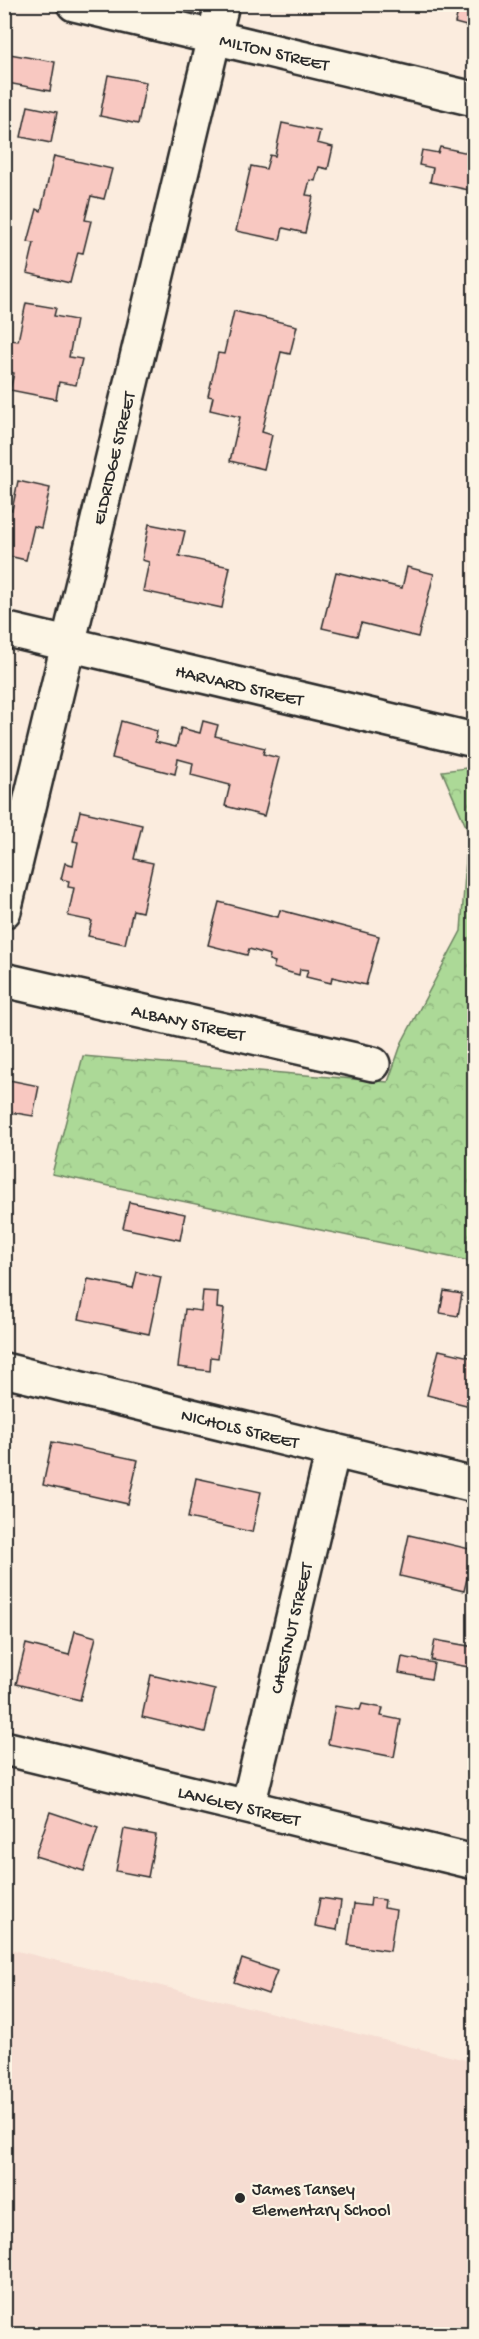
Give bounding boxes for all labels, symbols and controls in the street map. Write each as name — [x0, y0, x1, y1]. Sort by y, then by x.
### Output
street label: MILTON STREET — [217, 31, 331, 77]
street label: ELDRIDGE STREET — [89, 389, 142, 527]
street label: HARVARD STREET — [173, 662, 306, 713]
street label: ALBANY STREET — [129, 1001, 247, 1048]
street label: NICHOLS STREET — [179, 1406, 301, 1455]
street label: CHESTNUT STREET — [267, 1560, 319, 1696]
street label: LANGLEY STREET — [175, 1783, 303, 1833]
place label: James Tansey Elementary School — [252, 2180, 391, 2222]
marker: James Tansey Elementary School — [233, 2191, 247, 2205]

